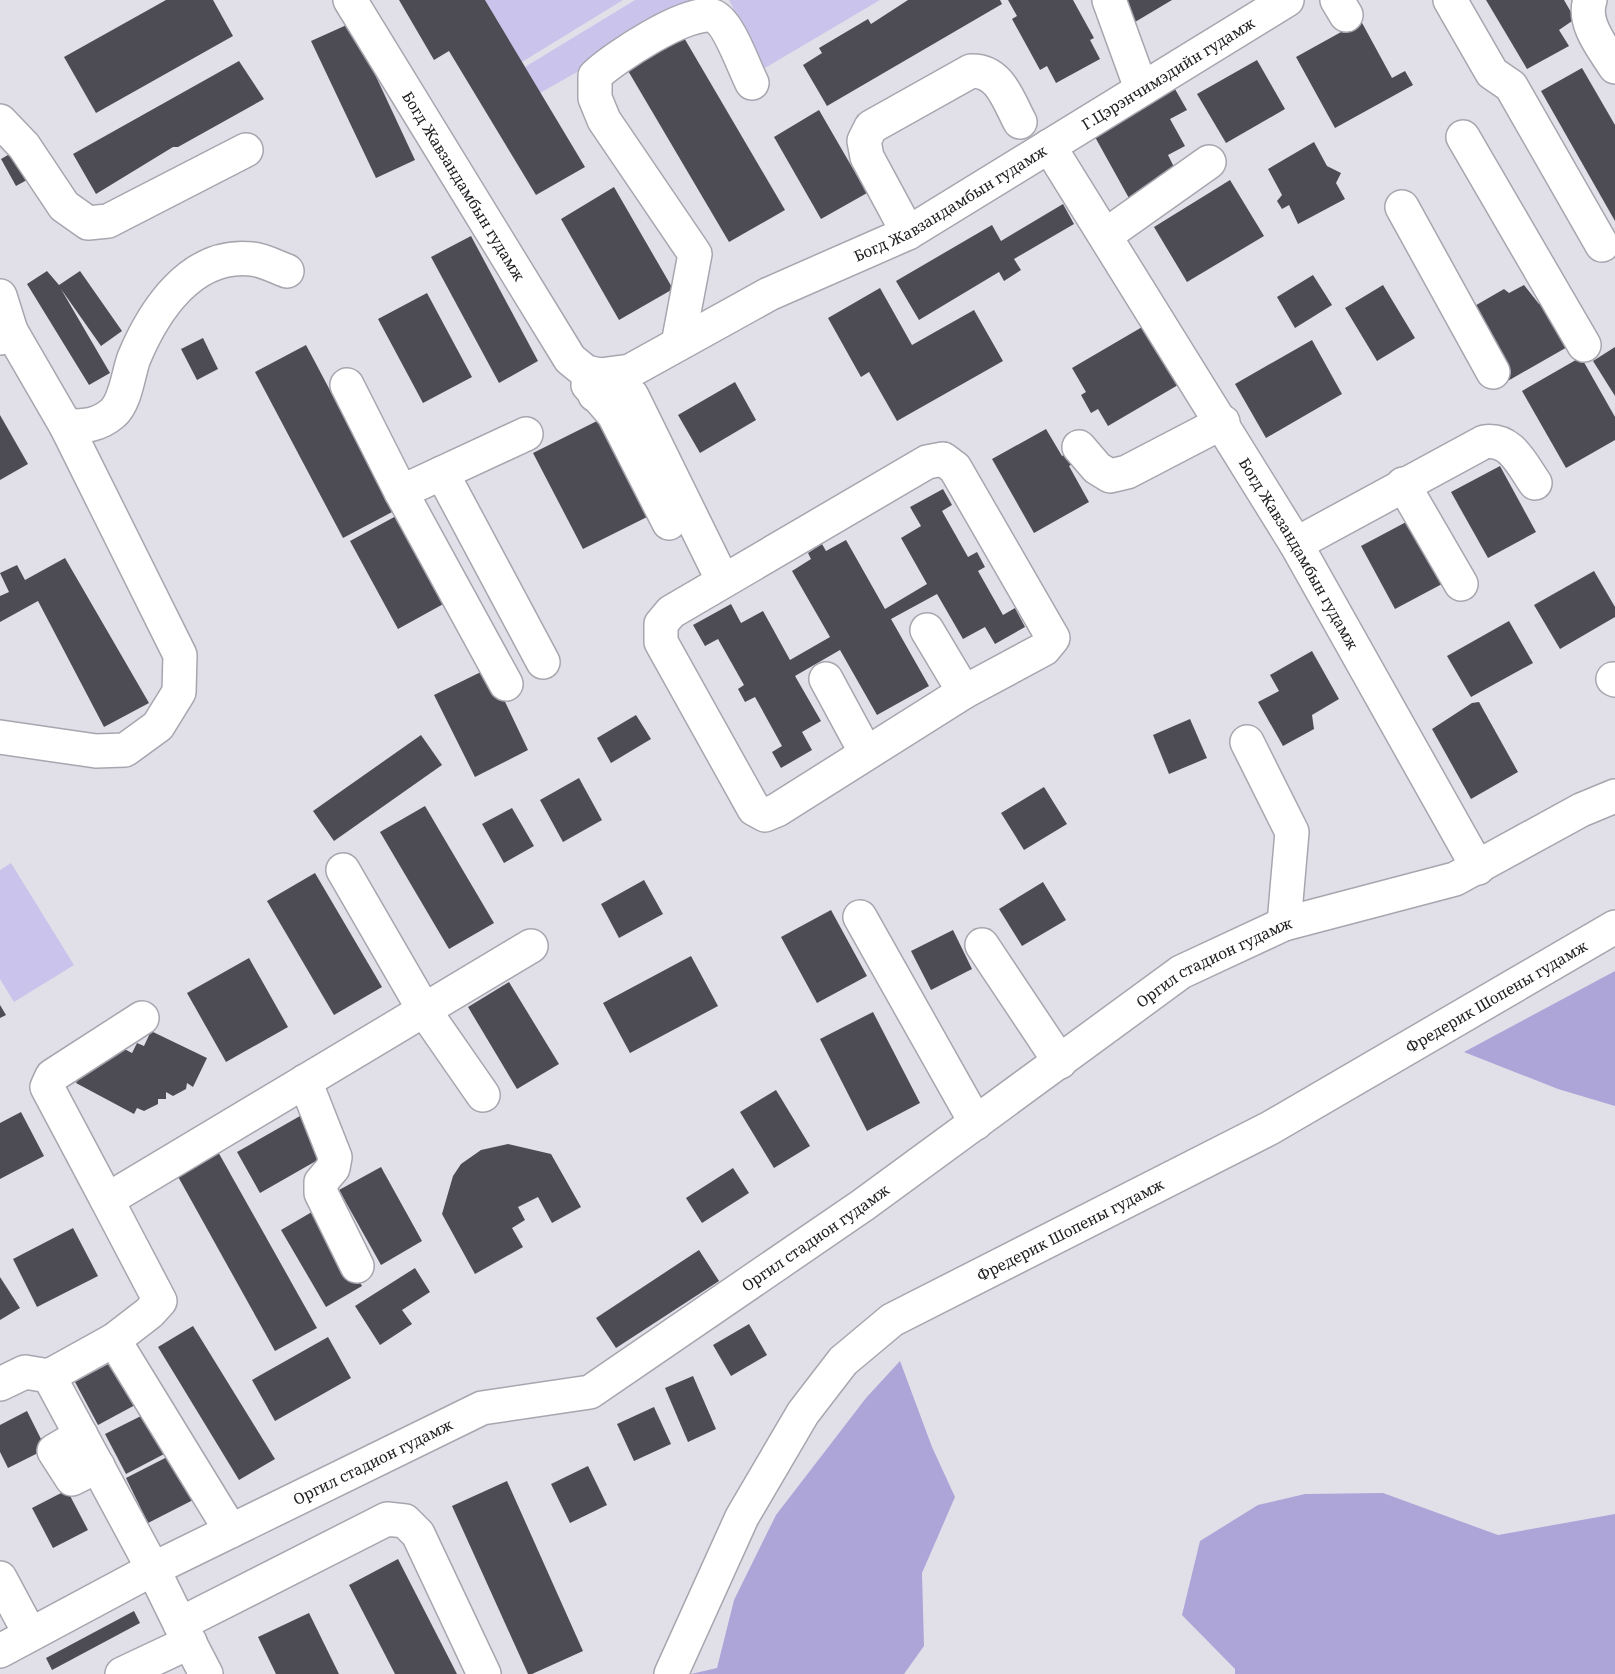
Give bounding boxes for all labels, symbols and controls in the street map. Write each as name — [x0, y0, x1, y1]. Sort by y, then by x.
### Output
street label: Г.Цэрэнчимэдийн гудамж — [1078, 12, 1258, 134]
street label: Богд Жавзандамбын гудамж — [398, 87, 530, 284]
street label: Богд Жавзандамбын гудамж — [850, 140, 1050, 266]
street label: Богд Жавзандамбын гудамж — [1235, 454, 1363, 653]
street label: Оргил стадион гудамж — [1132, 912, 1294, 1012]
street label: Фредерик Шопены гудамж — [1402, 935, 1591, 1057]
street label: Фредерик Шопены гудамж — [973, 1174, 1167, 1285]
street label: Оргил стадион гудамж — [737, 1179, 893, 1295]
street label: Оргил стадион гудамж — [290, 1414, 455, 1509]

